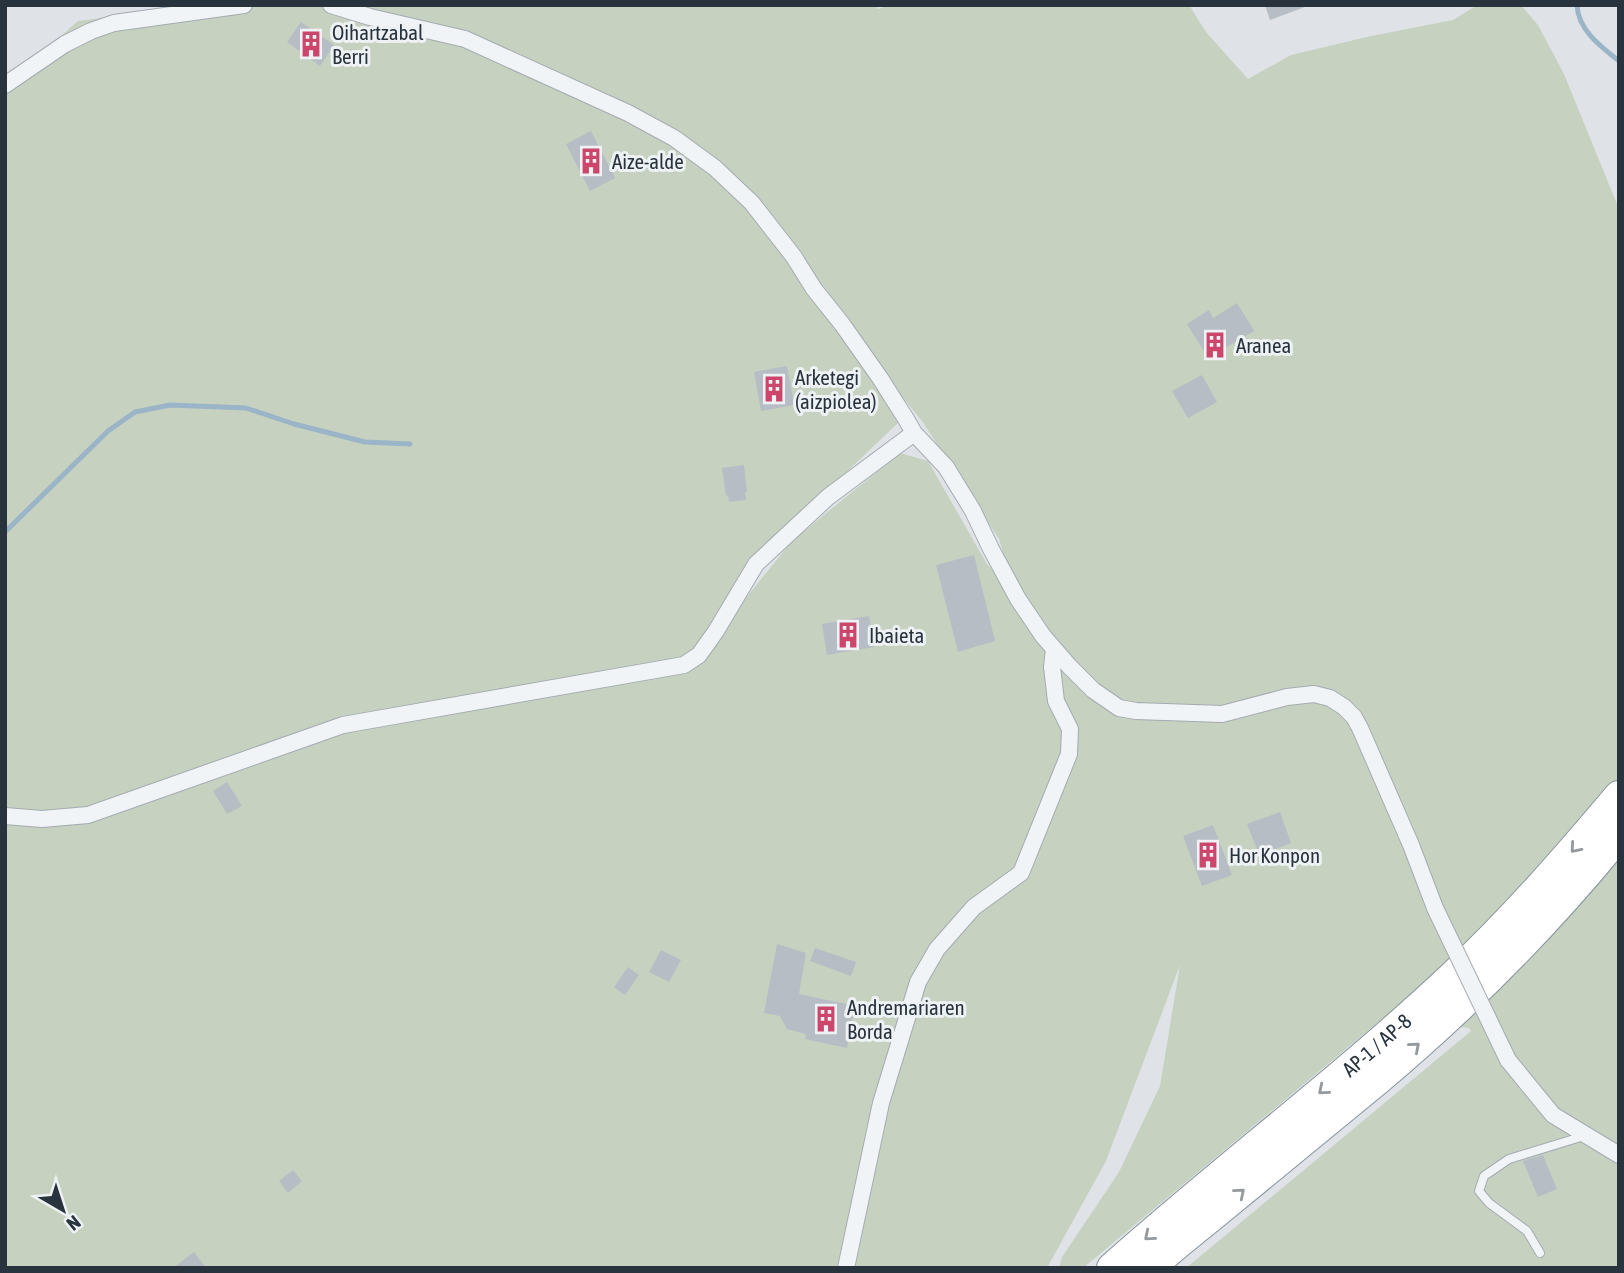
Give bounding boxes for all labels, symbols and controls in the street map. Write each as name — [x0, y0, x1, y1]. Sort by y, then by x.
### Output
place label: Oihartzabal Berri — [332, 20, 424, 68]
building icon: Oihartzabal Berri — [296, 29, 326, 59]
building icon: Aize-alde — [576, 146, 606, 176]
place label: Aize-alde — [612, 149, 684, 173]
building icon: Aranea — [1200, 330, 1230, 360]
place label: Aranea — [1236, 333, 1291, 357]
place label: Arketegi (aizpiolea) — [795, 365, 877, 413]
building icon: Arketegi (aizpiolea) — [759, 374, 789, 404]
building icon: Ibaieta — [833, 620, 863, 650]
place label: Ibaieta — [869, 623, 924, 647]
building icon: Hor Konpon — [1193, 840, 1223, 870]
one-way arrow — [1571, 840, 1583, 853]
place label: Hor Konpon — [1229, 843, 1320, 867]
place label: Andremariaren Borda — [847, 995, 965, 1043]
building icon: Andremariaren Borda — [811, 1004, 841, 1034]
street label: AP-1 / AP-8 — [1337, 1008, 1416, 1081]
one-way arrow — [1406, 1043, 1419, 1055]
one-way arrow — [1319, 1082, 1331, 1095]
north arrow — [28, 1175, 98, 1245]
one-way arrow — [1232, 1188, 1244, 1201]
text: N — [62, 1211, 85, 1235]
one-way arrow — [1144, 1228, 1157, 1240]

